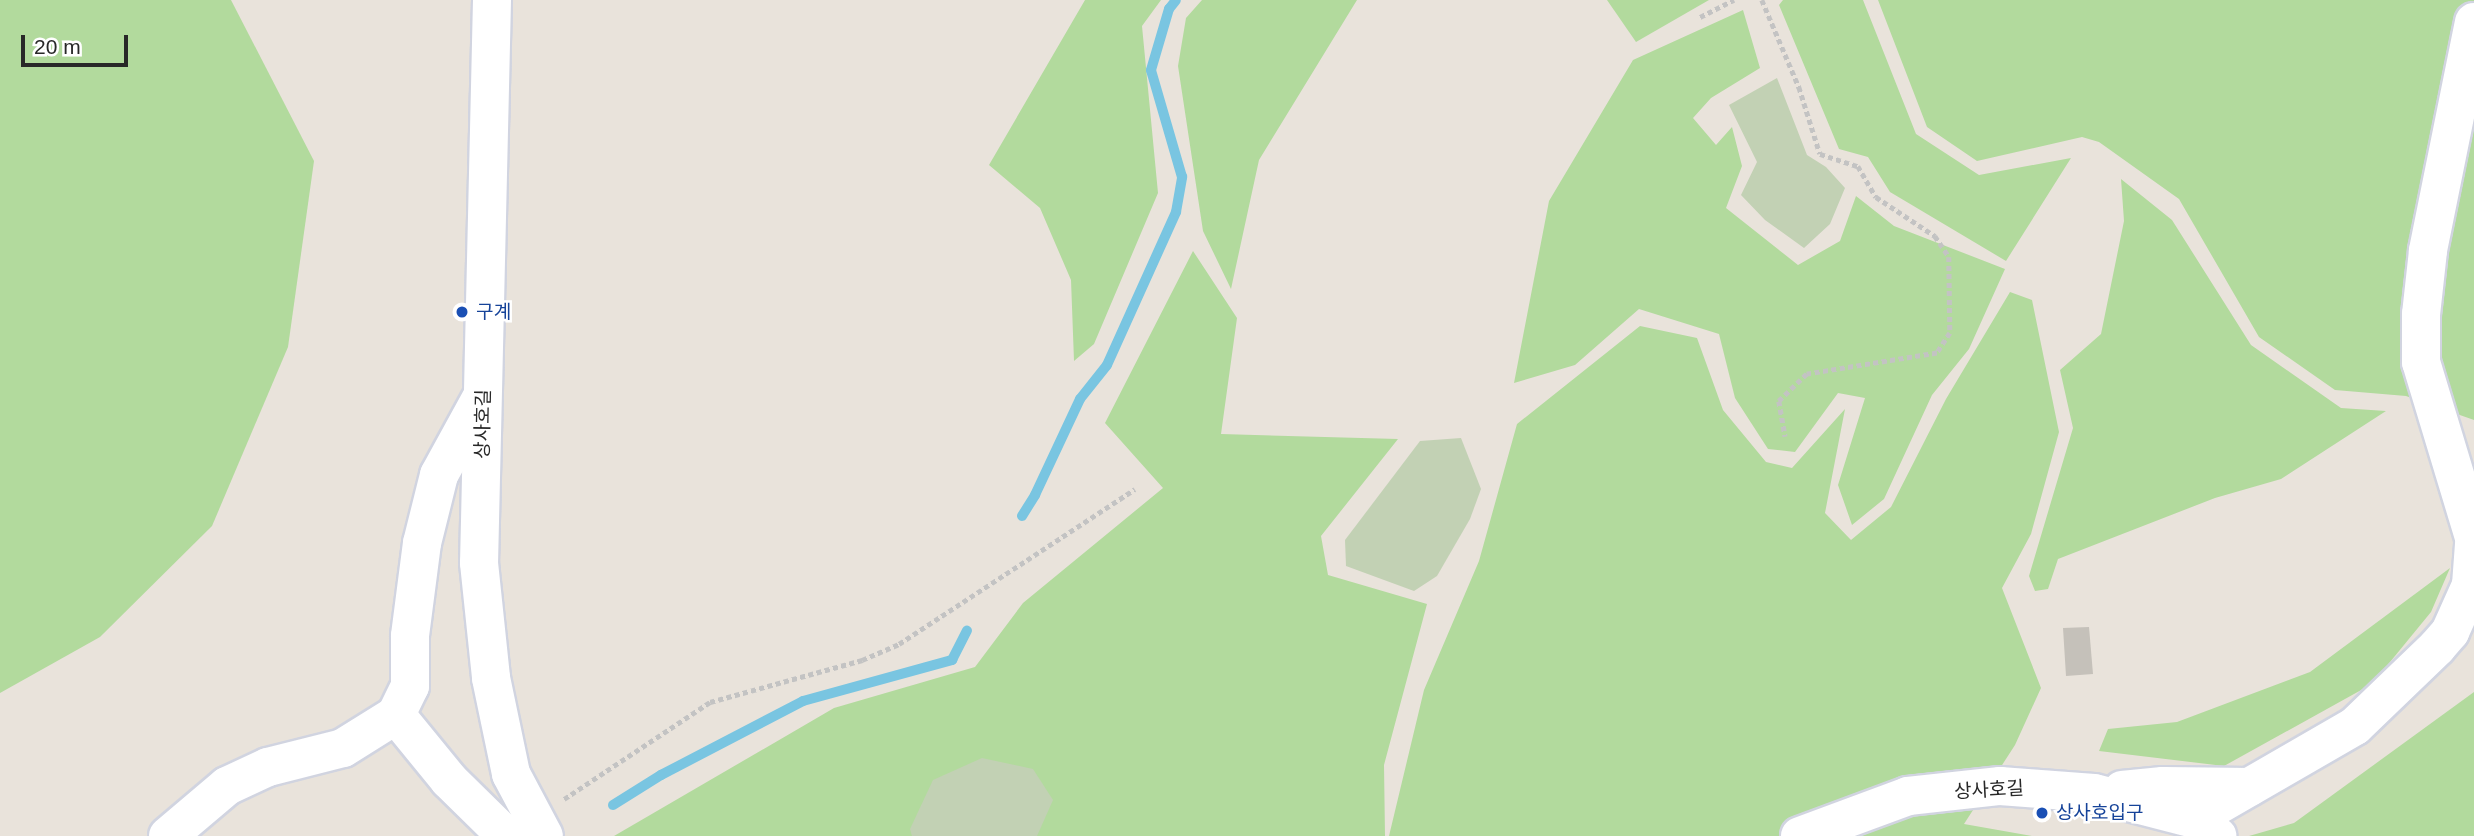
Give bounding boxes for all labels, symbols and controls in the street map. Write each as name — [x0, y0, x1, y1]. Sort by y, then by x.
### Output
scale bar — [24, 21, 131, 65]
text: 20 m — [34, 35, 81, 58]
place label: 구계 — [476, 301, 511, 323]
marker: 구계 — [454, 304, 470, 320]
street label: 상사호길 — [471, 389, 495, 459]
street label: 상사호길 — [1953, 777, 2025, 803]
place label: 상사호입구 — [2056, 802, 2143, 824]
marker: 상사호입구 — [2034, 805, 2050, 821]

